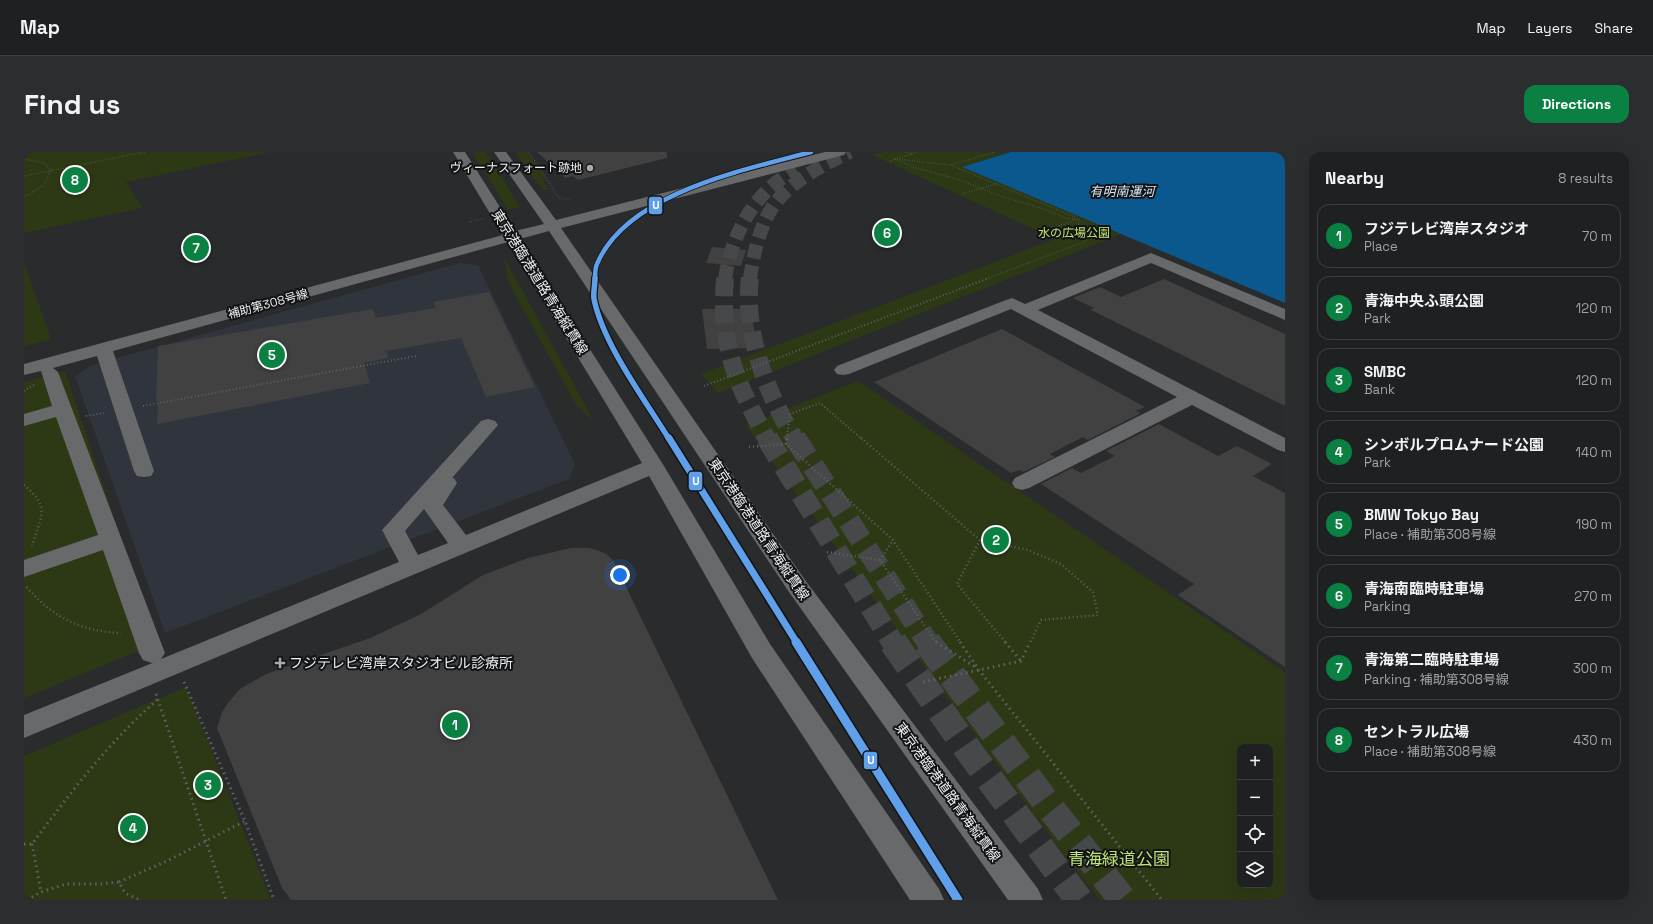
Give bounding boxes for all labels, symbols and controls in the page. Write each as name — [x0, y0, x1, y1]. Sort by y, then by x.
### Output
text: Map — [20, 15, 60, 40]
text: Map — [1476, 19, 1506, 37]
text: Layers — [1528, 19, 1572, 37]
text: Share — [1594, 19, 1633, 37]
button: Directions — [1524, 85, 1629, 123]
text: Find us — [24, 86, 121, 122]
place label: ヴィーナスフォート跡地 — [450, 160, 582, 176]
marker: ヴィーナスフォート跡地 — [585, 163, 595, 173]
pin: 8 — [62, 165, 88, 195]
text: Nearby — [1325, 167, 1384, 189]
text: 8 results — [1558, 170, 1613, 187]
water label: 有明南運河 — [1089, 183, 1157, 200]
line badge: U — [648, 196, 663, 215]
text: U — [652, 198, 660, 212]
street label: 東京港臨港道路青海縦貫線 — [488, 206, 592, 358]
pin: 6 — [874, 218, 900, 248]
text: フジテレビ湾岸スタジオ — [1364, 219, 1529, 238]
park label: 水の広場公園 — [1038, 225, 1110, 241]
text: 1 — [1336, 228, 1342, 245]
text: 70 m — [1582, 228, 1612, 245]
pin: 7 — [183, 233, 209, 263]
text: Place — [1364, 238, 1398, 255]
street label: 補助第308号線 — [226, 286, 310, 322]
text: 青海中央ふ頭公園 — [1364, 291, 1484, 310]
text: 2 — [1335, 300, 1343, 317]
text: 120 m — [1576, 300, 1612, 317]
text: Park — [1364, 310, 1391, 327]
pin: 5 — [259, 340, 285, 370]
text: SMBC — [1364, 362, 1406, 381]
text: 3 — [1335, 372, 1343, 389]
text: 120 m — [1576, 372, 1612, 389]
text: Bank — [1364, 381, 1395, 398]
text: シンボルプロムナード公園 — [1364, 435, 1544, 454]
text: 4 — [1335, 444, 1343, 461]
text: 140 m — [1576, 444, 1612, 461]
street label: 東京港臨港道路青海縦貫線 — [705, 454, 813, 604]
text: Park — [1364, 454, 1391, 471]
line badge: U — [688, 471, 703, 491]
text: U — [692, 474, 700, 488]
text: BMW Tokyo Bay — [1364, 505, 1479, 524]
text: 5 — [1335, 516, 1343, 533]
text: 190 m — [1576, 516, 1612, 533]
pin: 2 — [983, 525, 1009, 555]
text: Place · 補助第308号線 — [1364, 526, 1496, 543]
your location — [610, 565, 630, 585]
text: 青海南臨時駐車場 — [1364, 579, 1484, 598]
text: 6 — [1335, 588, 1343, 605]
text: 270 m — [1574, 588, 1612, 605]
text: Parking — [1364, 598, 1411, 615]
text: 青海第二臨時駐車場 — [1364, 650, 1499, 669]
place label: フジテレビ湾岸スタジオビル診療所 — [289, 654, 513, 672]
marker: フジテレビ湾岸スタジオビル診療所 — [274, 657, 286, 669]
text: 7 — [1335, 660, 1343, 677]
text: 300 m — [1573, 660, 1612, 677]
text: Parking · 補助第308号線 — [1364, 671, 1509, 688]
pin: 1 — [442, 710, 468, 740]
street label: 東京港臨港道路青海縦貫線 — [891, 719, 1005, 865]
text: セントラル広場 — [1364, 722, 1469, 741]
text: 8 — [1335, 732, 1343, 749]
text: 430 m — [1573, 732, 1612, 749]
text: Place · 補助第308号線 — [1364, 743, 1496, 760]
map controls — [1237, 744, 1273, 888]
button: + — [1237, 744, 1273, 780]
line badge: U — [863, 751, 878, 770]
text: U — [867, 753, 875, 767]
pin: 3 — [195, 770, 221, 800]
button: − — [1237, 780, 1273, 816]
pin: 4 — [120, 813, 146, 843]
button: locate — [1237, 816, 1273, 852]
park label: 青海緑道公園 — [1068, 848, 1170, 870]
button: layers — [1237, 852, 1273, 888]

